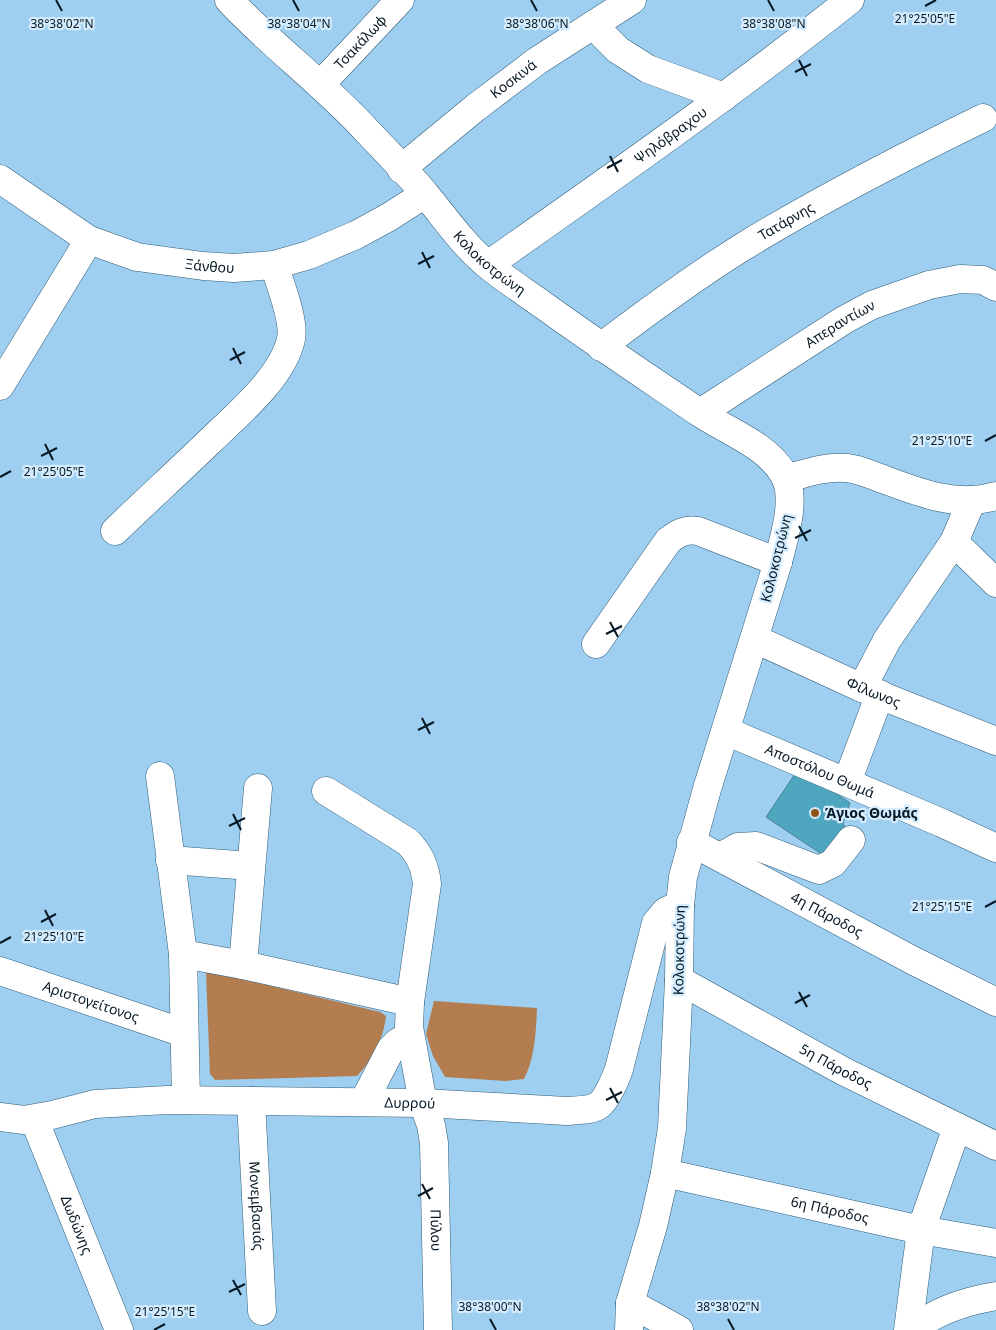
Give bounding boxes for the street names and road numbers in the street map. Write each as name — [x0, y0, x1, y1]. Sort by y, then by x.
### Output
street label: Τσακάλωφ — [330, 10, 390, 73]
street label: Κοσκινά — [486, 55, 540, 102]
street label: Ψηλόβραχου — [630, 102, 711, 168]
street label: Τατάρνης — [754, 197, 817, 244]
street label: Κολοκοτρώνη — [449, 226, 530, 299]
street label: Ξάνθου — [184, 254, 235, 277]
street label: Απεραντίων — [801, 295, 878, 352]
street label: Κολοκοτρώνη — [755, 512, 796, 604]
street label: Φίλωνος — [844, 672, 904, 711]
street label: Αποστόλου Θωμά — [763, 739, 878, 802]
street label: 4η Πάροδος — [788, 887, 867, 941]
street label: Κολοκοτρώνη — [668, 905, 689, 995]
street label: Αριστογείτονος — [40, 976, 142, 1026]
street label: 5η Πάροδος — [796, 1039, 876, 1093]
street label: Δυρρού — [384, 1093, 436, 1113]
street label: Μονεμβασιάς — [245, 1161, 269, 1251]
street label: 6η Πάροδος — [789, 1191, 871, 1227]
street label: Δωδώνης — [57, 1192, 97, 1257]
street label: Πύλου — [426, 1209, 446, 1252]

